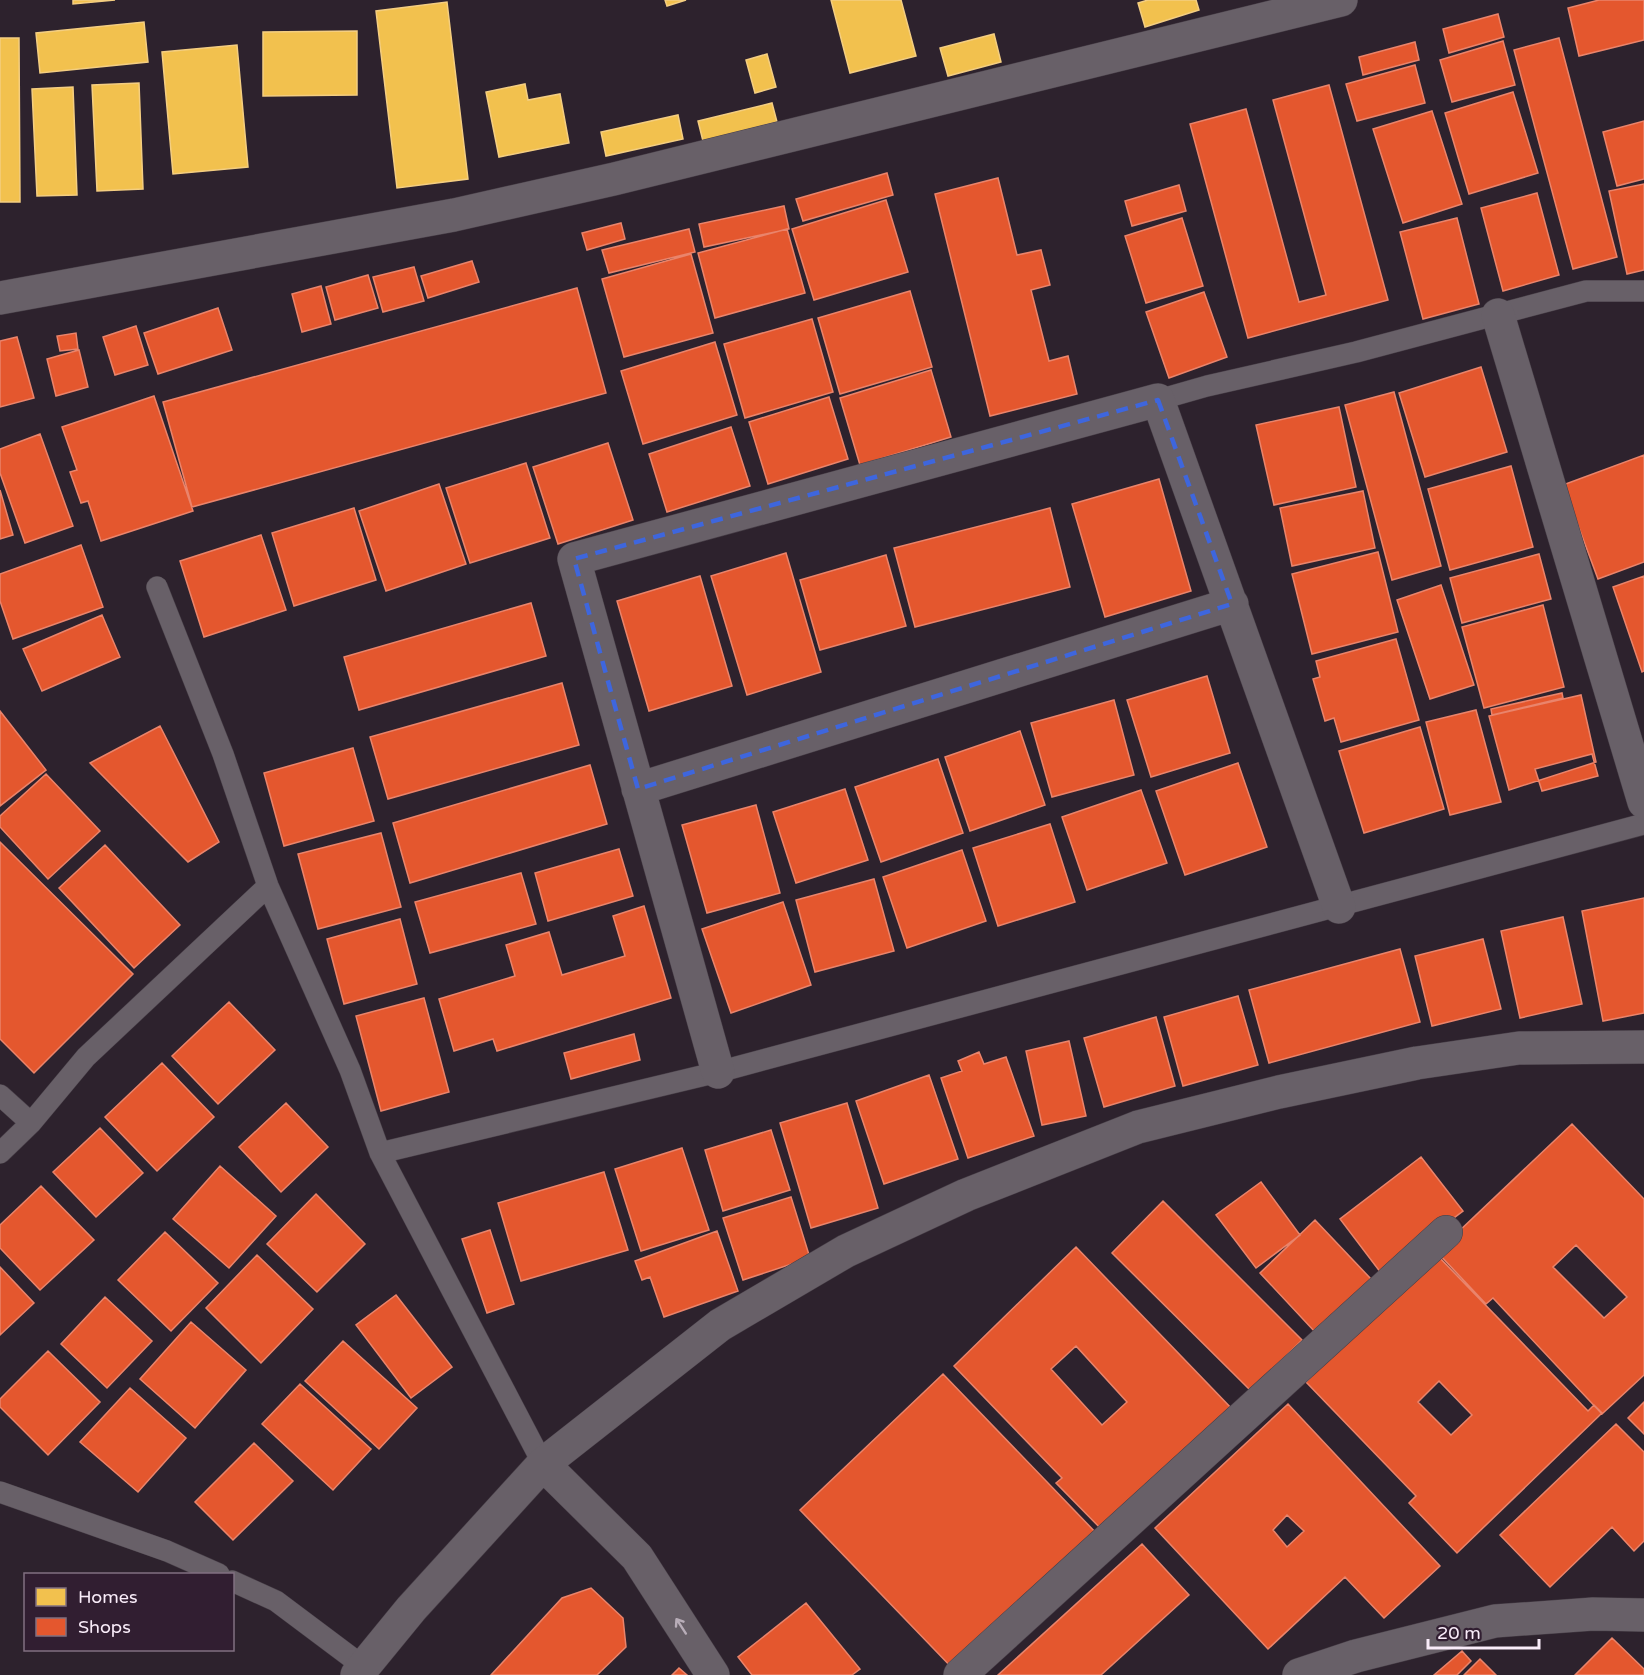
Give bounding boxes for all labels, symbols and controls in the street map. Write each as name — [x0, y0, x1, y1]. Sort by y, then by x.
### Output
legend — [24, 1573, 234, 1651]
text: Homes — [78, 1586, 138, 1608]
scale bar — [1428, 1612, 1539, 1650]
text: Shops — [78, 1616, 131, 1638]
one-way arrow — [675, 1618, 687, 1635]
text: 20 m — [1437, 1622, 1481, 1644]

